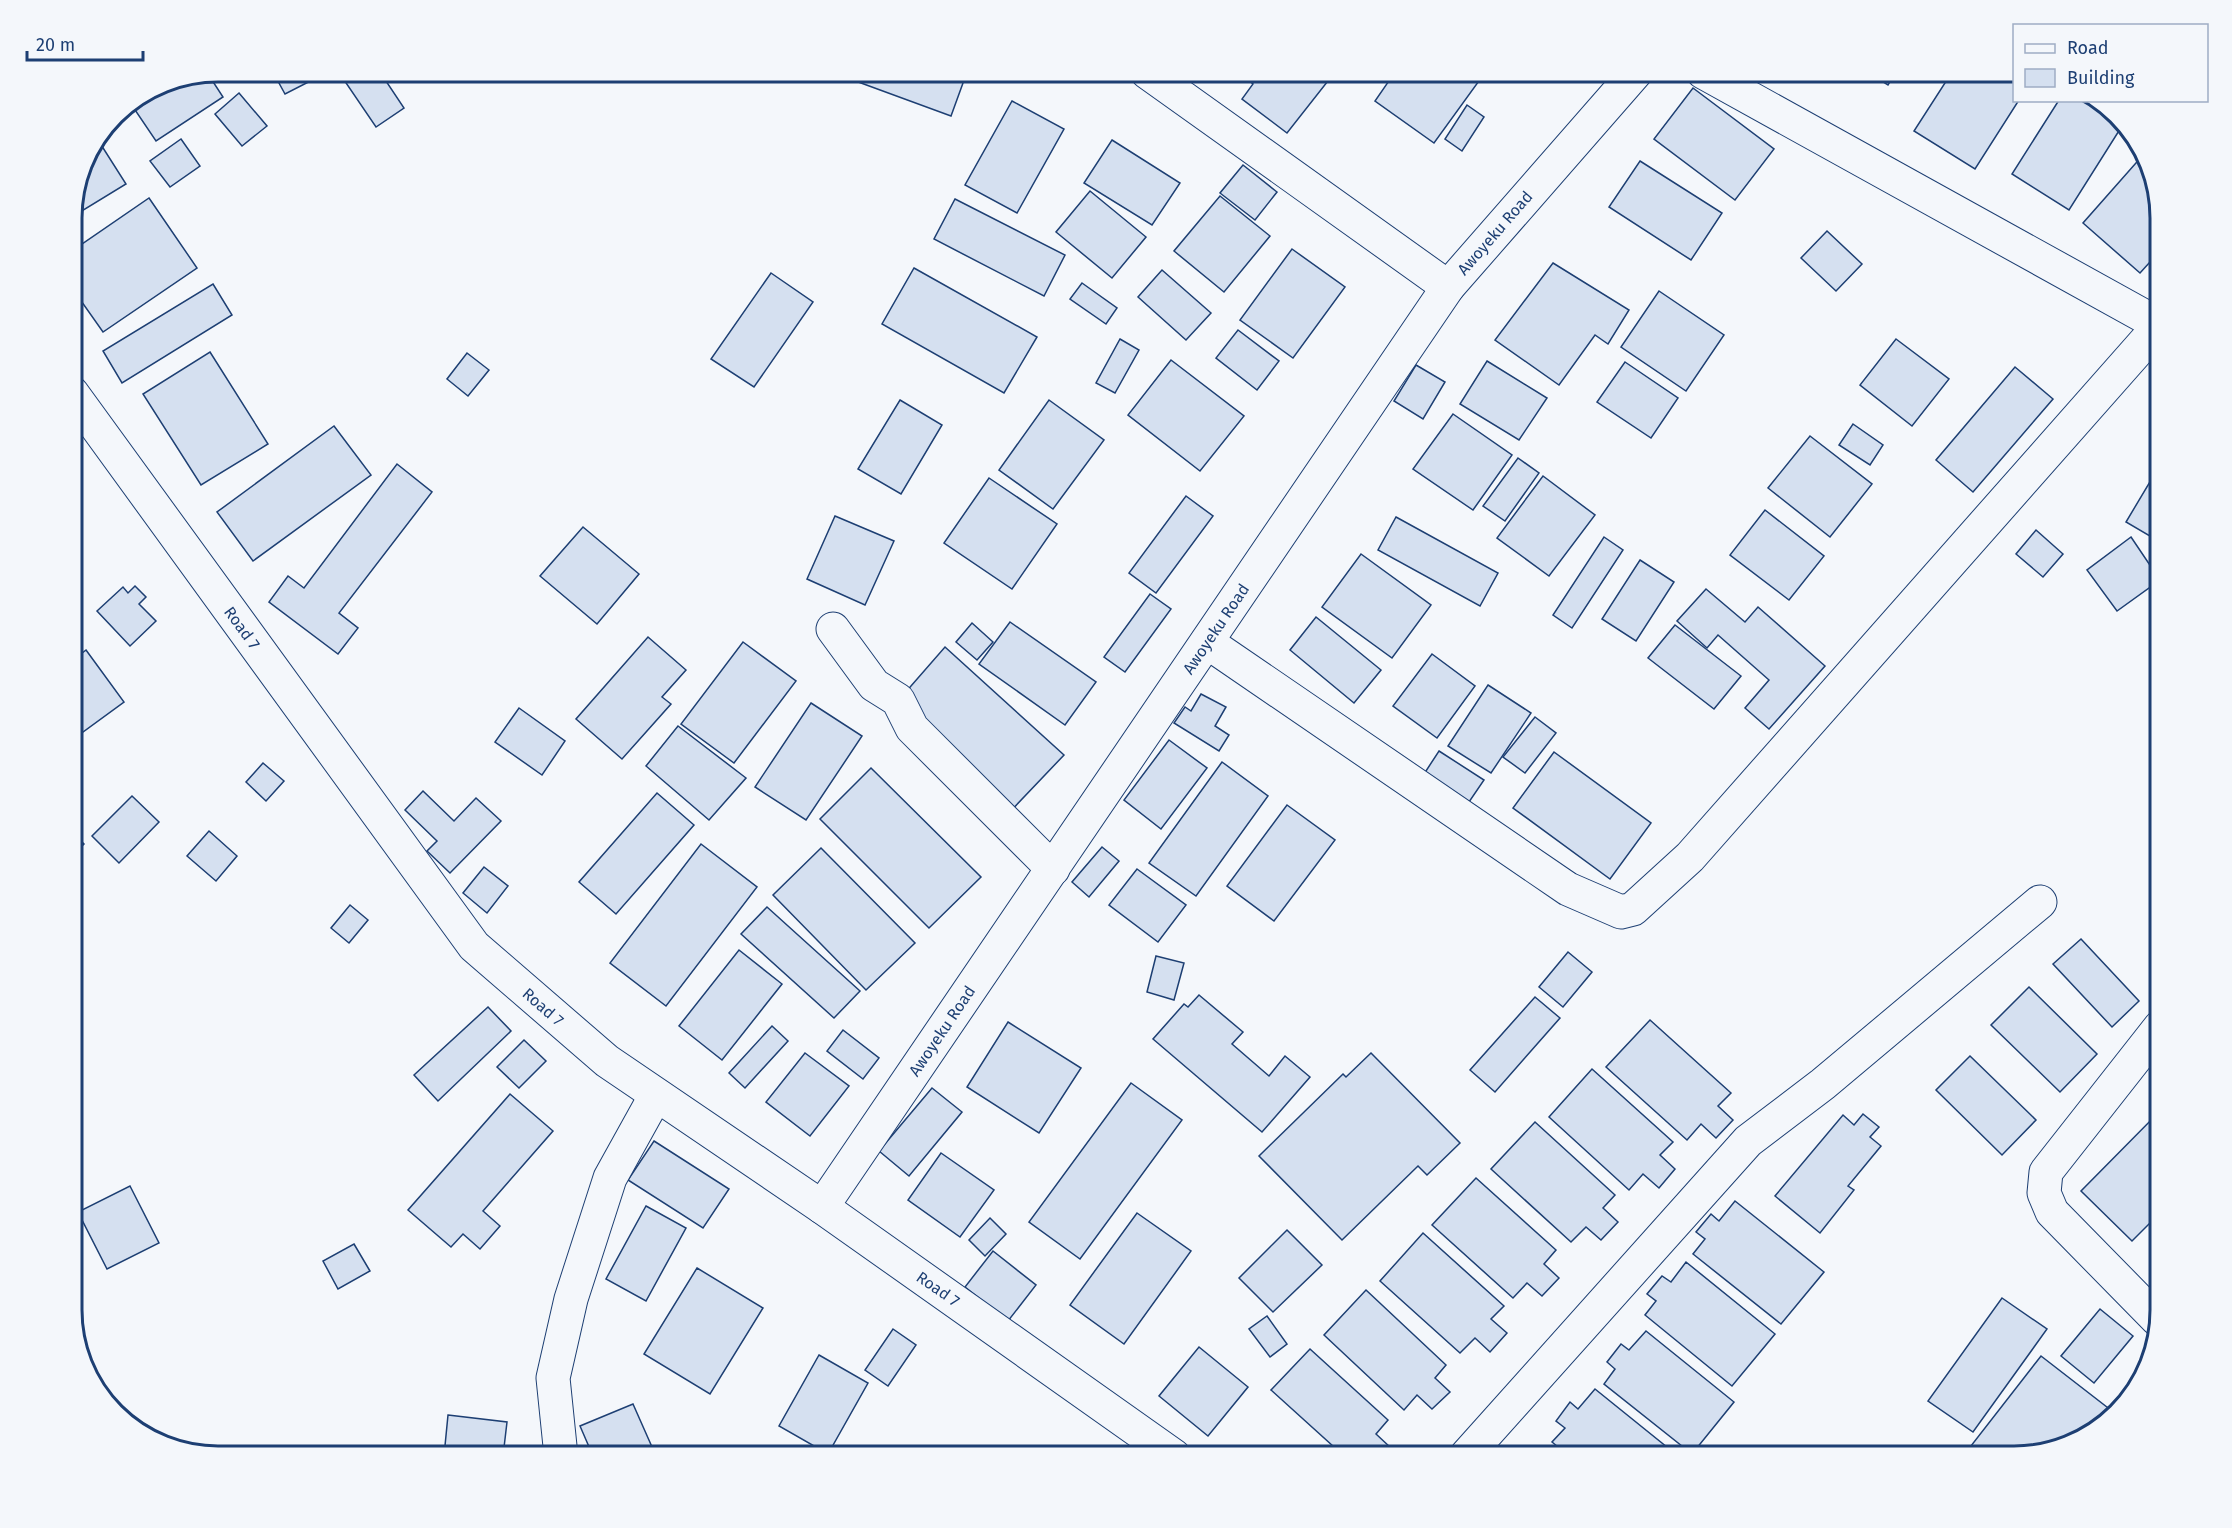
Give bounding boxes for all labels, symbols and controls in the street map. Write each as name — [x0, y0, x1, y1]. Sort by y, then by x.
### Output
scale bar — [27, 24, 142, 62]
legend — [2013, 24, 2208, 102]
text: 20 m — [36, 34, 75, 56]
text: Road — [2067, 37, 2109, 59]
text: Building — [2067, 67, 2135, 89]
street label: Awoyeku Road — [1453, 187, 1537, 279]
street label: Awoyeku Road — [1179, 580, 1253, 678]
street label: Road 7 — [220, 603, 264, 653]
street label: Awoyeku Road — [905, 982, 979, 1080]
street label: Road 7 — [519, 984, 567, 1030]
street label: Road 7 — [913, 1267, 963, 1311]

